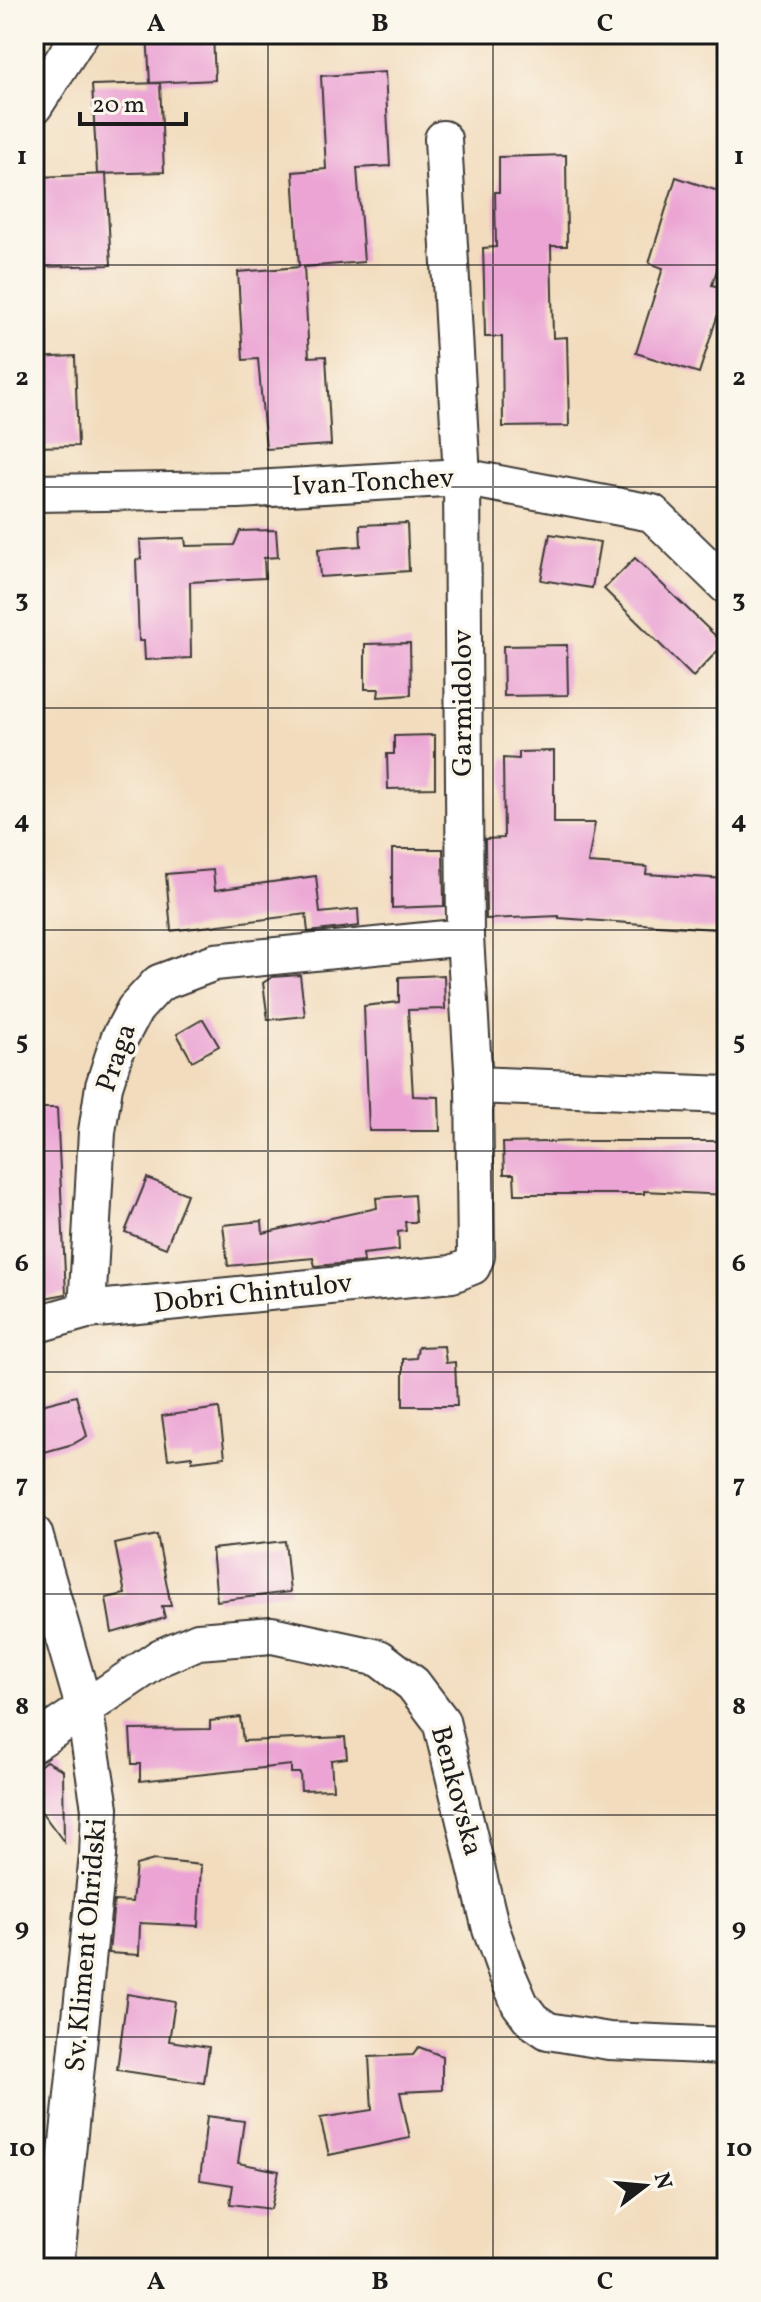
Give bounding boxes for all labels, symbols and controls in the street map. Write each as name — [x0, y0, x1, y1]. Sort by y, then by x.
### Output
text: A — [147, 6, 166, 42]
text: B — [371, 6, 389, 42]
text: C — [597, 6, 613, 42]
scale bar — [80, 76, 186, 126]
text: 20 m — [92, 89, 145, 123]
text: 1 — [17, 139, 27, 175]
text: 1 — [734, 139, 744, 175]
text: 2 — [15, 360, 29, 396]
text: 2 — [732, 360, 746, 396]
street label: Ivan Tonchev — [291, 459, 455, 507]
text: 3 — [15, 582, 29, 618]
text: 3 — [732, 582, 746, 618]
street label: Garmidolov — [444, 629, 483, 777]
text: 4 — [14, 803, 30, 839]
text: 4 — [731, 803, 747, 839]
street label: Praga — [87, 1018, 147, 1098]
text: 5 — [16, 1024, 28, 1060]
text: 5 — [733, 1024, 745, 1060]
text: 6 — [15, 1246, 29, 1282]
text: 6 — [732, 1246, 746, 1282]
street label: Dobri Chintulov — [152, 1264, 355, 1324]
text: 7 — [16, 1467, 28, 1503]
text: 7 — [733, 1467, 745, 1503]
text: 8 — [15, 1689, 29, 1725]
text: 8 — [732, 1689, 746, 1725]
street label: Benkovska — [420, 1722, 492, 1860]
street label: Sv. Kliment Ohridski — [56, 1816, 118, 2074]
text: 9 — [15, 1910, 29, 1946]
text: 9 — [732, 1910, 746, 1946]
text: 10 — [9, 2131, 35, 2167]
text: 10 — [726, 2131, 752, 2167]
north arrow — [605, 2146, 685, 2226]
text: N — [645, 2169, 679, 2193]
text: A — [147, 2264, 166, 2300]
text: B — [371, 2264, 389, 2300]
text: C — [597, 2264, 613, 2300]

